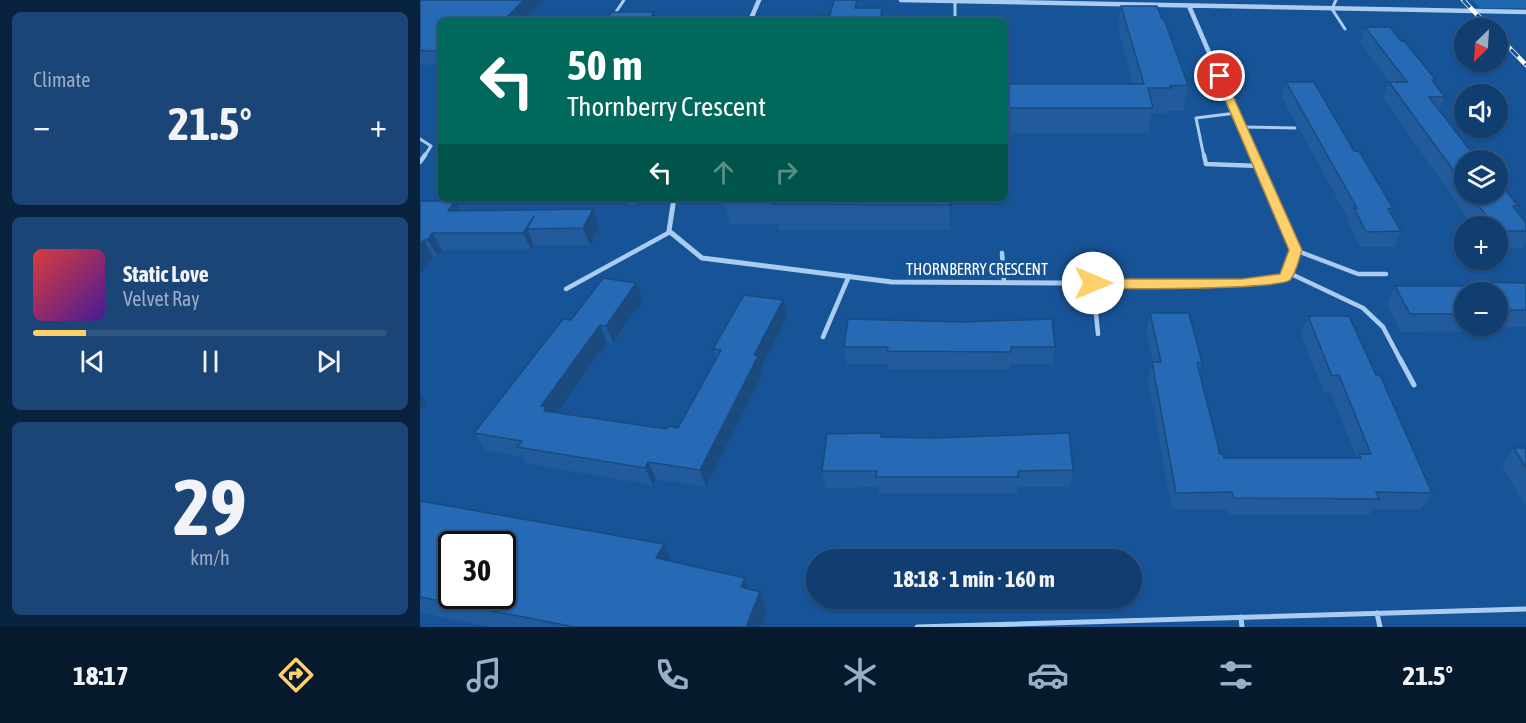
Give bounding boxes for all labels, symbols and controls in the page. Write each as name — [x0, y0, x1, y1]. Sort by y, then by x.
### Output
north arrow — [1454, 18, 1508, 72]
map controls — [1454, 18, 1508, 336]
text: 50 m — [567, 41, 642, 89]
icon: left — [468, 42, 546, 120]
pin — [1194, 50, 1245, 101]
icon: arrive — [1203, 59, 1236, 92]
text: Climate — [33, 68, 90, 91]
button: sound — [1454, 84, 1508, 138]
text: Thornberry Crescent — [567, 91, 766, 122]
text: 21.5° — [168, 98, 252, 150]
text: − — [33, 106, 50, 144]
text: + — [370, 106, 387, 144]
button: layers — [1454, 150, 1508, 204]
icon: left — [644, 156, 677, 189]
icon: ahead — [707, 156, 740, 189]
icon: right — [770, 156, 803, 189]
button: + — [1454, 216, 1508, 270]
position arrow — [1061, 251, 1125, 315]
street label: THORNBERRY CRESCENT — [906, 260, 1048, 278]
text: Static Love — [123, 261, 209, 287]
button: − — [1454, 282, 1508, 336]
text: Velvet Ray — [123, 287, 200, 310]
icon: previous — [76, 345, 109, 378]
icon: pause — [194, 345, 227, 378]
icon: next — [312, 345, 345, 378]
text: 29 — [173, 462, 247, 552]
speed limit sign: 30 — [438, 531, 516, 609]
text: km/h — [190, 546, 230, 569]
text: 18:18 · 1 min · 160 m — [893, 566, 1055, 592]
icon: directions — [275, 654, 317, 696]
icon: music — [463, 654, 505, 696]
icon: phone — [651, 654, 693, 696]
icon: climate — [839, 654, 881, 696]
icon: car — [1027, 654, 1069, 696]
icon: filters — [1215, 654, 1257, 696]
text: 18:17 — [73, 660, 129, 691]
text: 21.5° — [1403, 660, 1453, 691]

